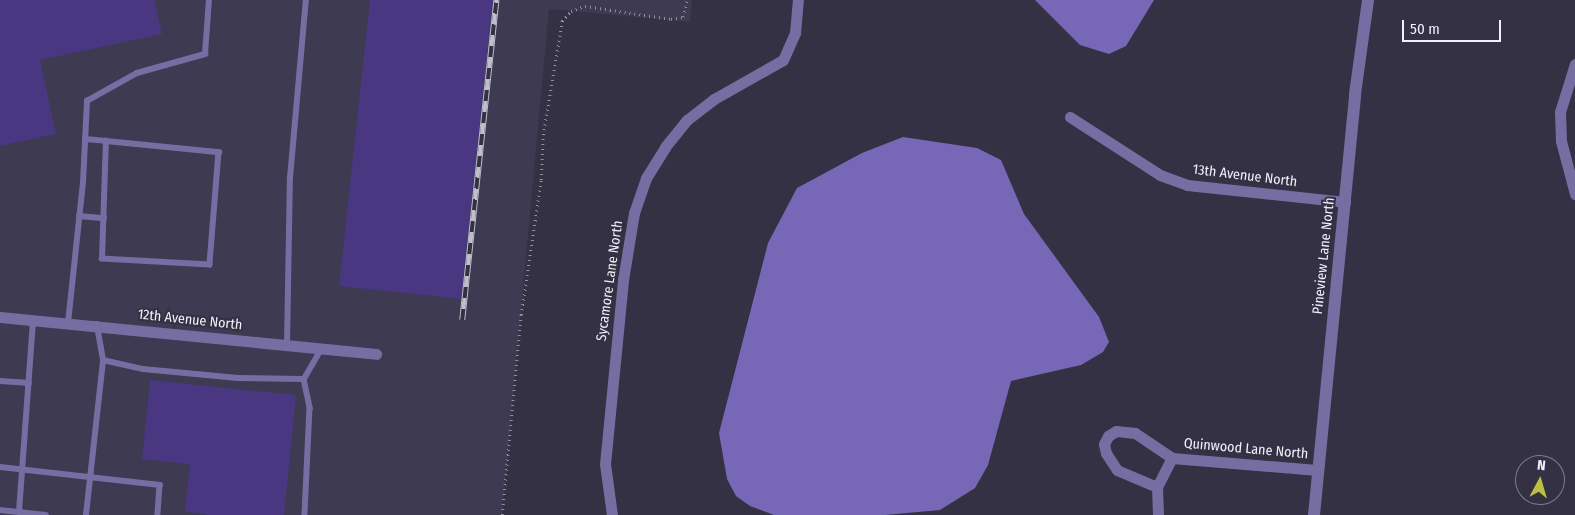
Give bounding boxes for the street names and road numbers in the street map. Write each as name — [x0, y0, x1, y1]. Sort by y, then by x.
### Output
street label: 13th Avenue North — [1192, 161, 1298, 191]
street label: Pineview Lane North — [1310, 197, 1338, 315]
street label: Sycamore Lane North — [593, 220, 627, 342]
street label: 12th Avenue North — [137, 306, 243, 334]
street label: Quinwood Lane North — [1183, 435, 1309, 463]

